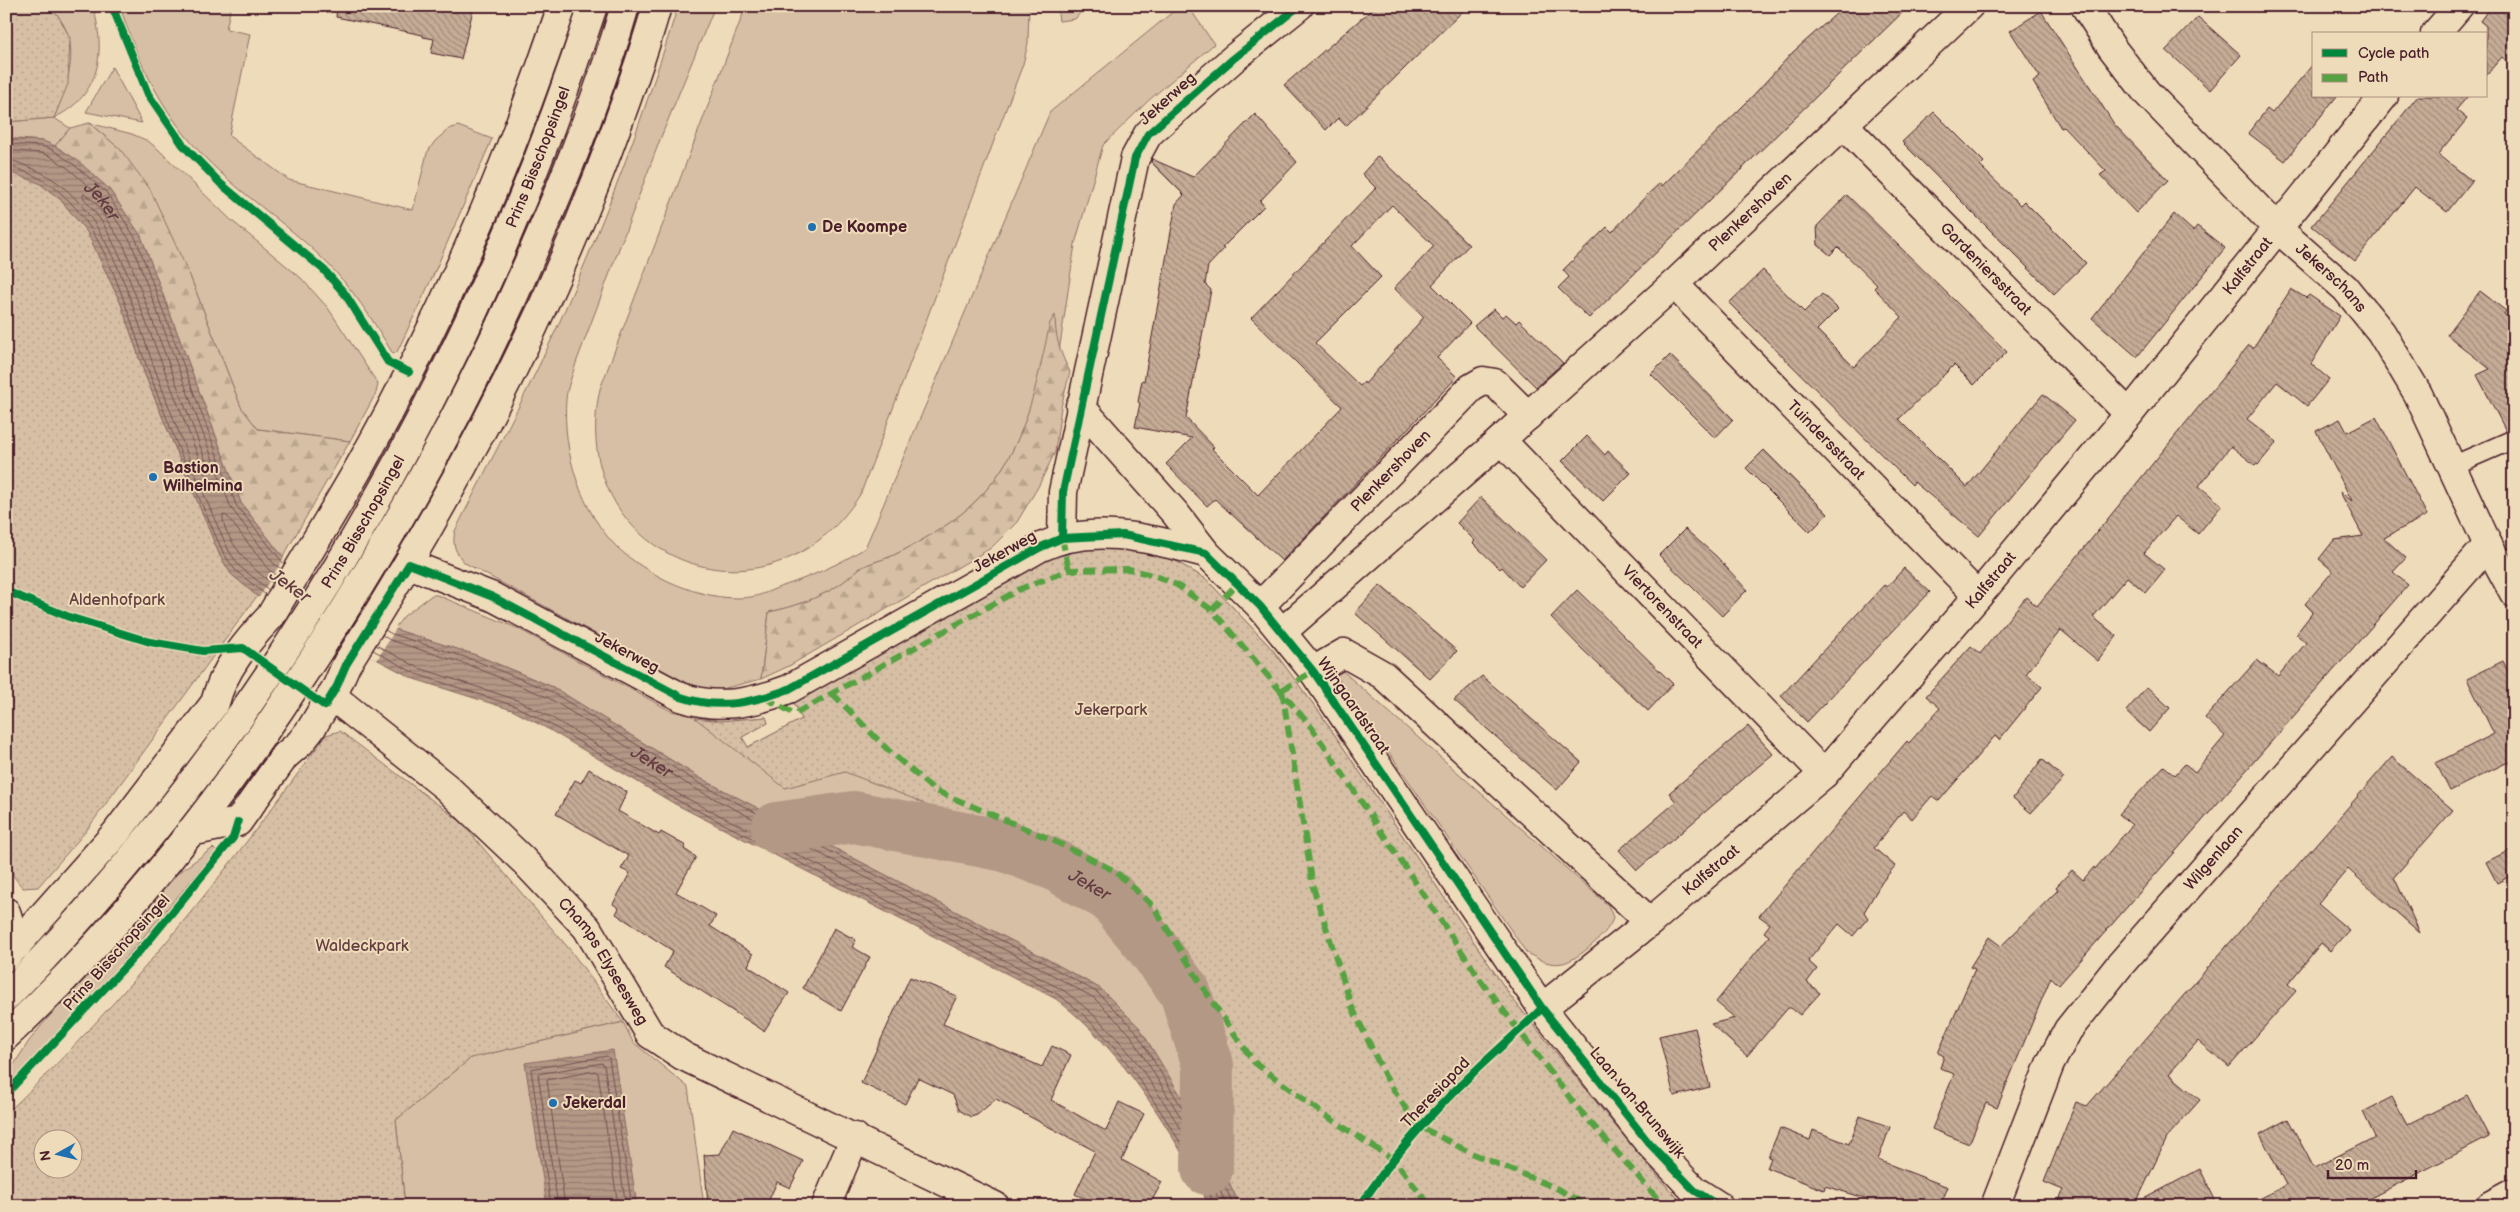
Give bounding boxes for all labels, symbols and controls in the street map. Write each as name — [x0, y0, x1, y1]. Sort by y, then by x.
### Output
legend — [2312, 32, 2488, 98]
text: Cycle path — [2358, 44, 2429, 63]
text: Path — [2358, 68, 2388, 87]
street label: Jekerweg — [1136, 69, 1200, 129]
street label: Prins Bisschopsingel — [502, 84, 574, 231]
street label: Plenkershoven — [1705, 169, 1796, 256]
water label: Jeker — [79, 176, 125, 226]
place label: De Koompe — [822, 218, 907, 237]
street label: Gardeniersstraat — [1936, 219, 2036, 319]
marker: De Koompe — [806, 221, 818, 233]
street label: Kalfstraat — [2219, 233, 2277, 299]
street label: Jekerschans — [2292, 239, 2371, 316]
street label: Tuindersstraat — [1783, 396, 1869, 484]
street label: Plenkershoven — [1347, 426, 1435, 516]
street label: Prins Bisschopsingel — [317, 452, 409, 592]
place label: Bastion Wilhelmina — [163, 459, 243, 496]
marker: Bastion Wilhelmina — [147, 471, 159, 483]
street label: Jekerweg — [970, 527, 1040, 577]
street label: Kalfstraat — [1962, 548, 2020, 613]
street label: Viertorenstraat — [1618, 561, 1707, 652]
water label: Jeker — [265, 564, 316, 608]
park label: Aldenhofpark — [69, 591, 165, 610]
street label: Jekerweg — [592, 628, 662, 678]
street label: Wijngaardstraat — [1313, 654, 1393, 758]
park label: Jekerpark — [1075, 701, 1147, 720]
water label: Jeker — [626, 741, 678, 783]
street label: Wilgenlaan — [2180, 822, 2247, 894]
street label: Kalfstraat — [1679, 841, 1743, 900]
water label: Jeker — [1064, 864, 1116, 906]
street label: Prins Bisschopsingel — [60, 891, 174, 1015]
street label: Champs Elyseesweg — [554, 894, 652, 1029]
park label: Waldeckpark — [315, 937, 409, 956]
street label: Laan van Brunswijk — [1585, 1044, 1689, 1162]
street label: Theresiapad — [1398, 1054, 1474, 1132]
place label: Jekerdal — [563, 1094, 626, 1113]
marker: Jekerdal — [547, 1097, 559, 1109]
north arrow — [32, 1130, 82, 1180]
scale bar — [2328, 1147, 2415, 1179]
text: N — [36, 1149, 55, 1162]
text: 20 m — [2335, 1156, 2369, 1175]

